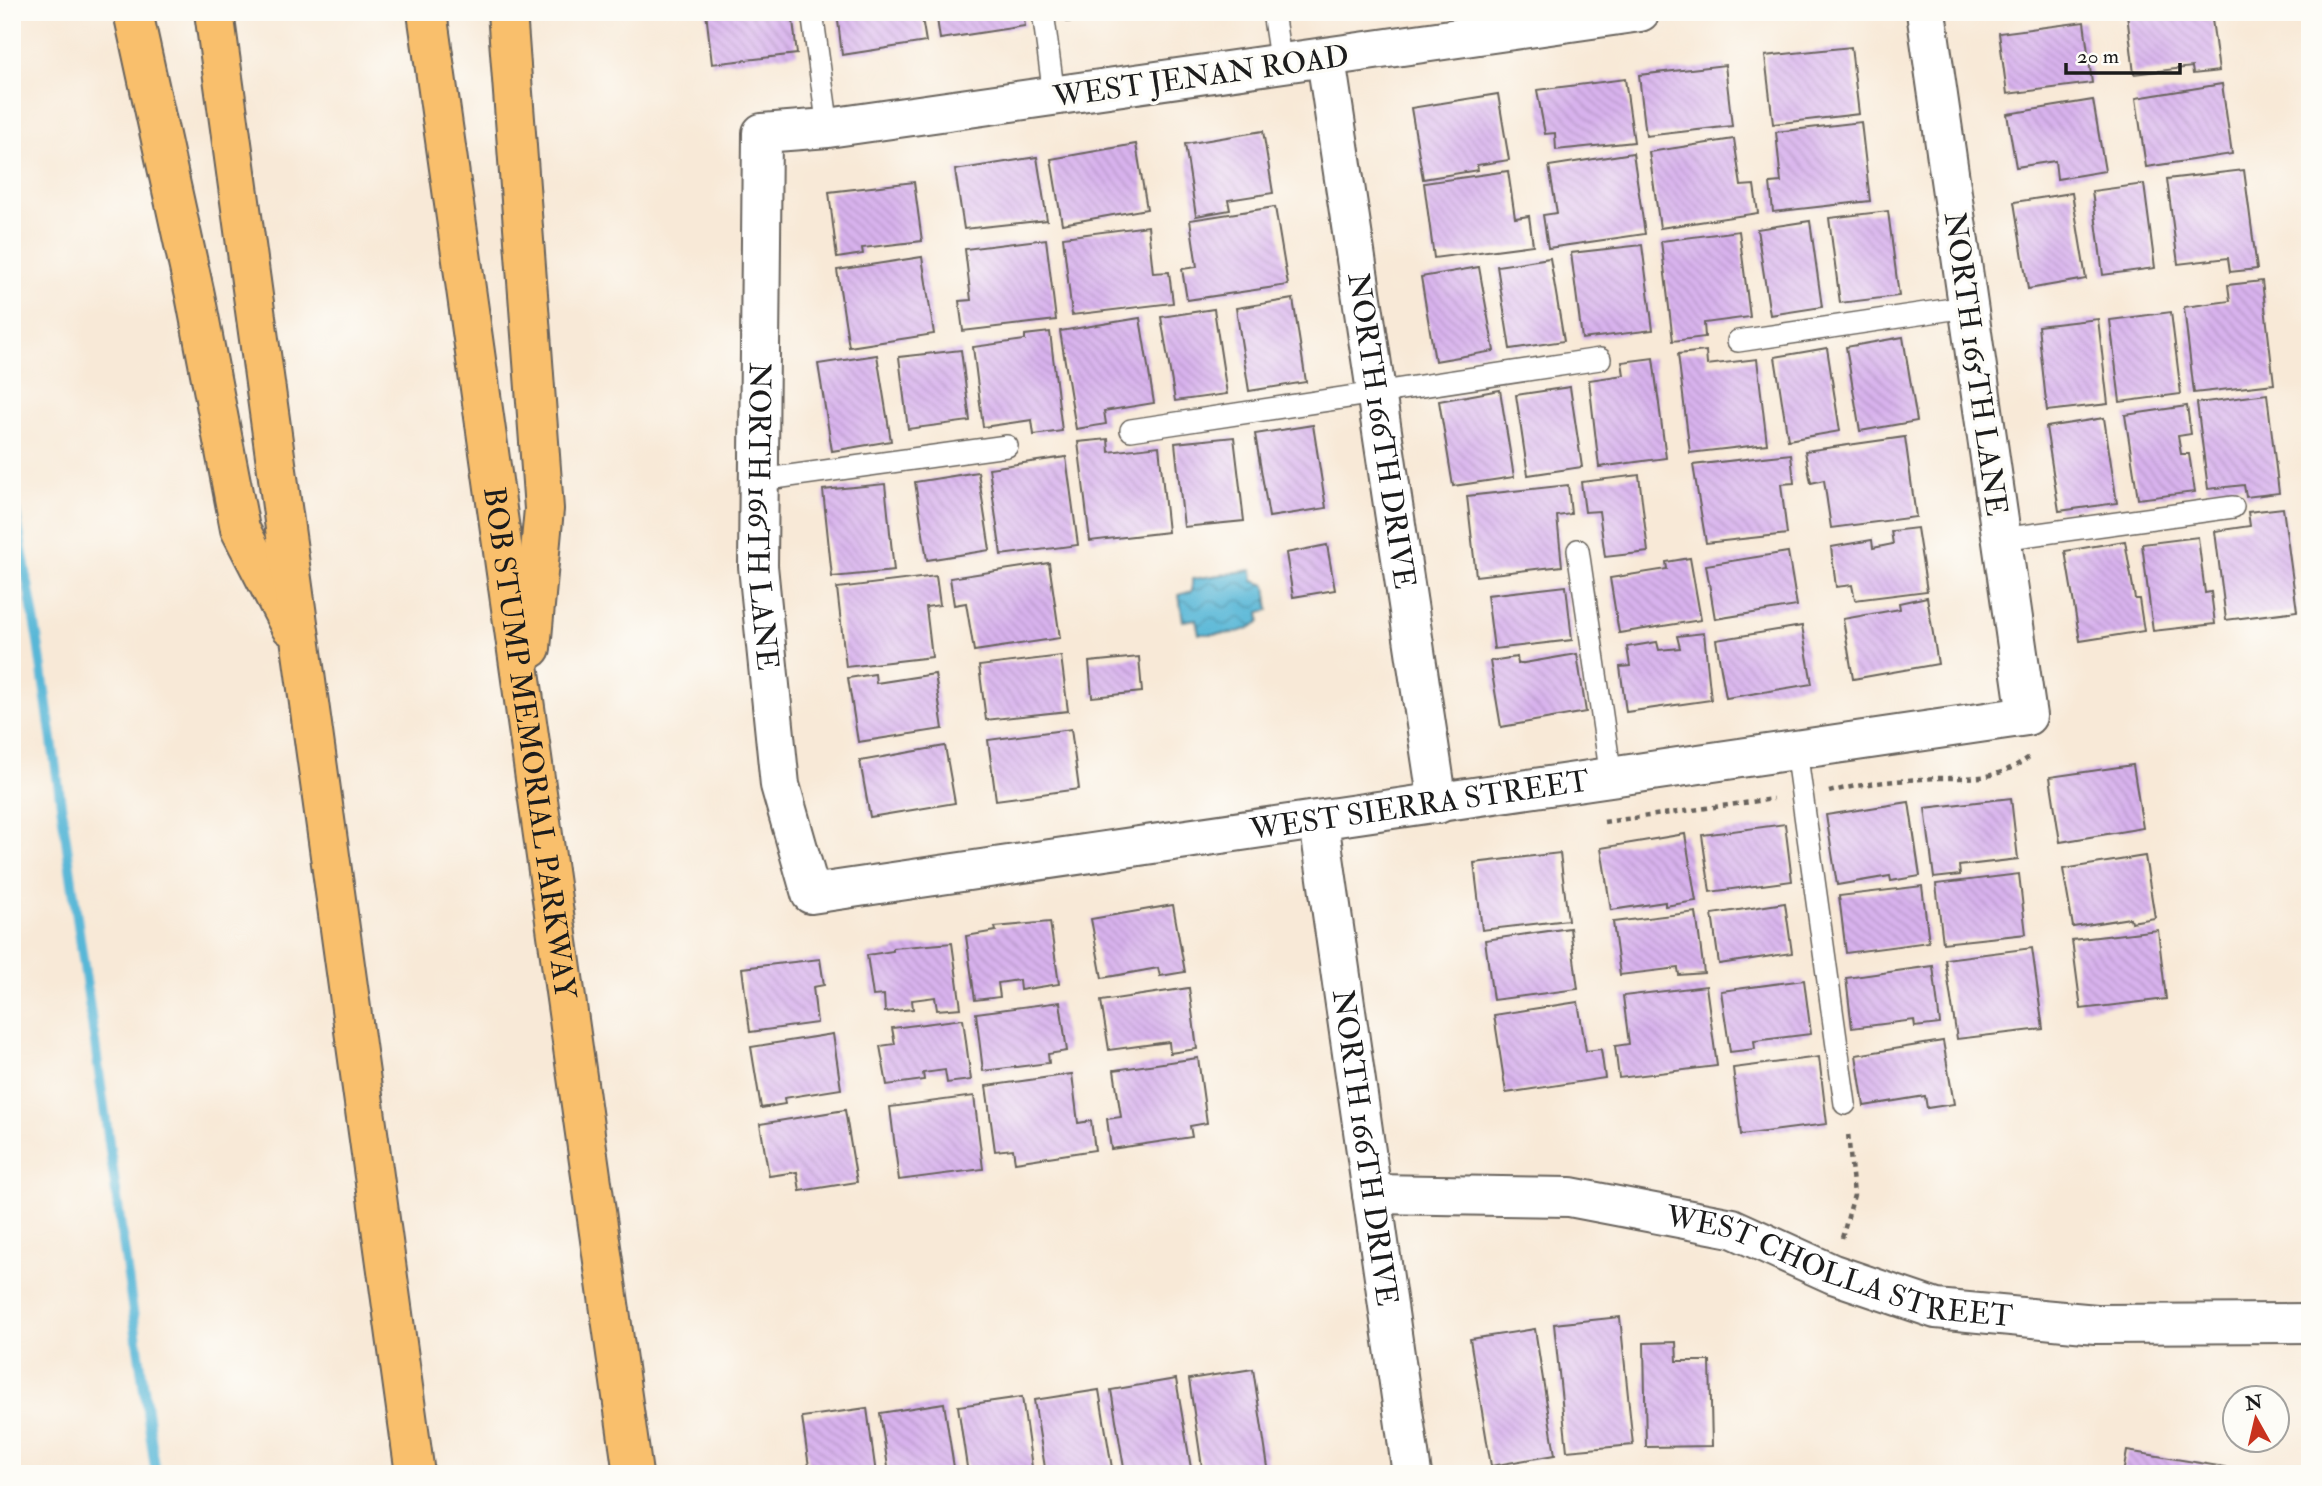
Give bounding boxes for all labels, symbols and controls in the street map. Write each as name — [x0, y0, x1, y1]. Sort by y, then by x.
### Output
scale bar — [2066, 32, 2180, 76]
street label: WEST JENAN ROAD — [1050, 37, 1351, 116]
text: 20 m — [2077, 43, 2119, 70]
street label: NORTH 165TH LANE — [1936, 210, 2015, 518]
street label: NORTH 166TH DRIVE — [1339, 270, 1423, 591]
street label: NORTH 166TH LANE — [739, 362, 786, 672]
street label: BOB STUMP MEMORIAL PARKWAY — [475, 485, 584, 1002]
street label: WEST SIERRA STREET — [1247, 762, 1592, 849]
street label: NORTH 166TH DRIVE — [1324, 987, 1406, 1308]
street label: WEST CHOLLA STREET — [1662, 1198, 2014, 1335]
north arrow — [2220, 1384, 2290, 1454]
text: N — [2243, 1390, 2265, 1416]

